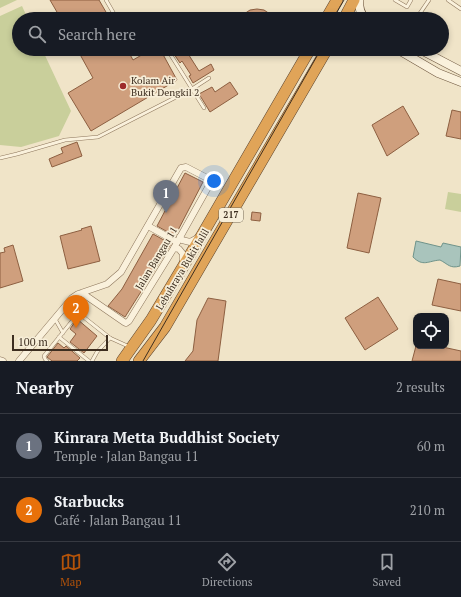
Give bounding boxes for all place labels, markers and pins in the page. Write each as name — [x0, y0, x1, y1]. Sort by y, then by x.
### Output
place label: Kolam Air Bukit Dengkil 2 — [131, 74, 199, 99]
marker: Kolam Air Bukit Dengkil 2 — [118, 81, 128, 91]
pin: 1 — [153, 180, 179, 213]
pin: 2 — [63, 295, 89, 328]

